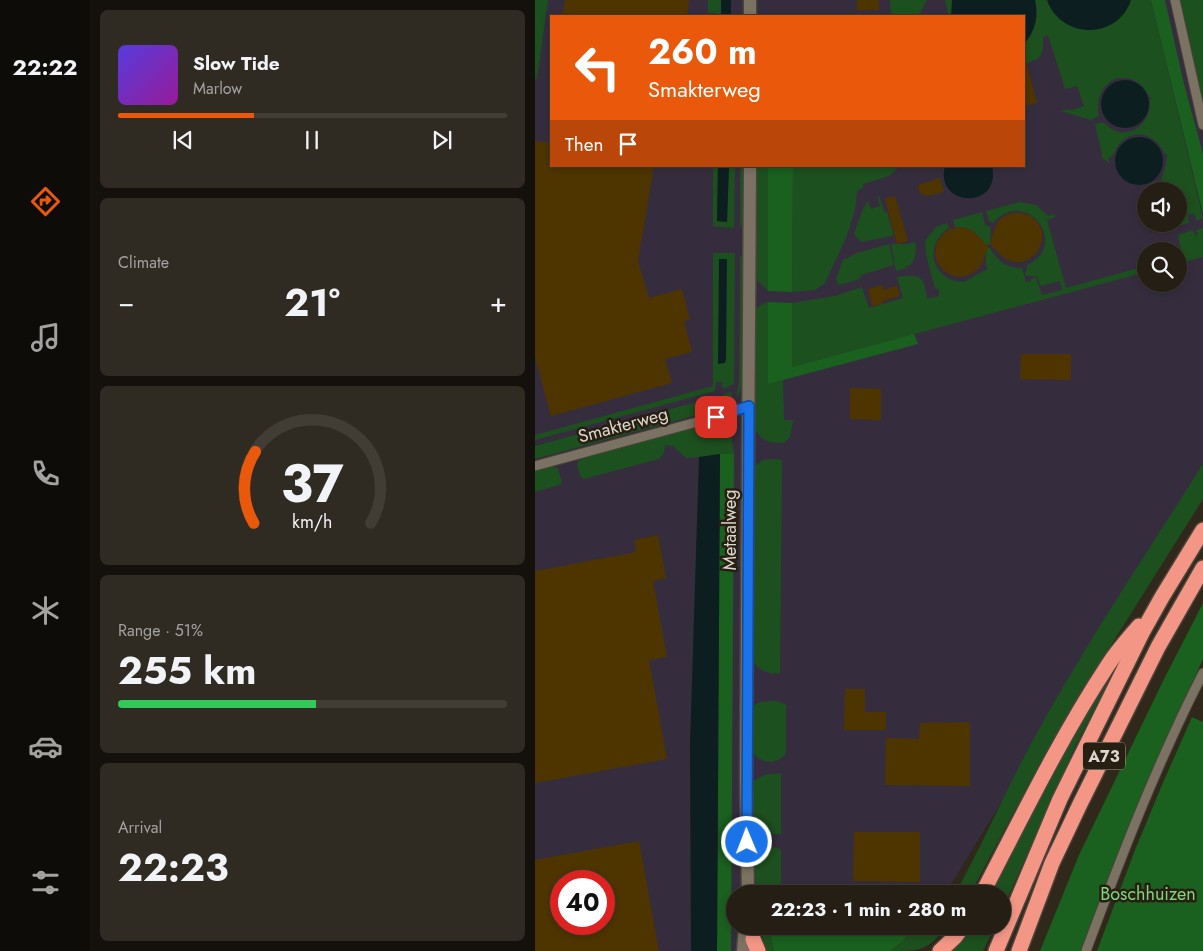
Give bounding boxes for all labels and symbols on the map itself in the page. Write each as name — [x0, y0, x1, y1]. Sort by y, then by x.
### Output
pin — [695, 396, 737, 438]
street label: Smakterweg — [575, 400, 671, 450]
street label: Metaalweg — [717, 489, 743, 571]
road number: A73 — [1083, 742, 1125, 769]
position arrow — [720, 815, 772, 867]
speed limit sign: 40 — [550, 870, 615, 935]
park label: Boschhuizen — [1100, 881, 1196, 907]

